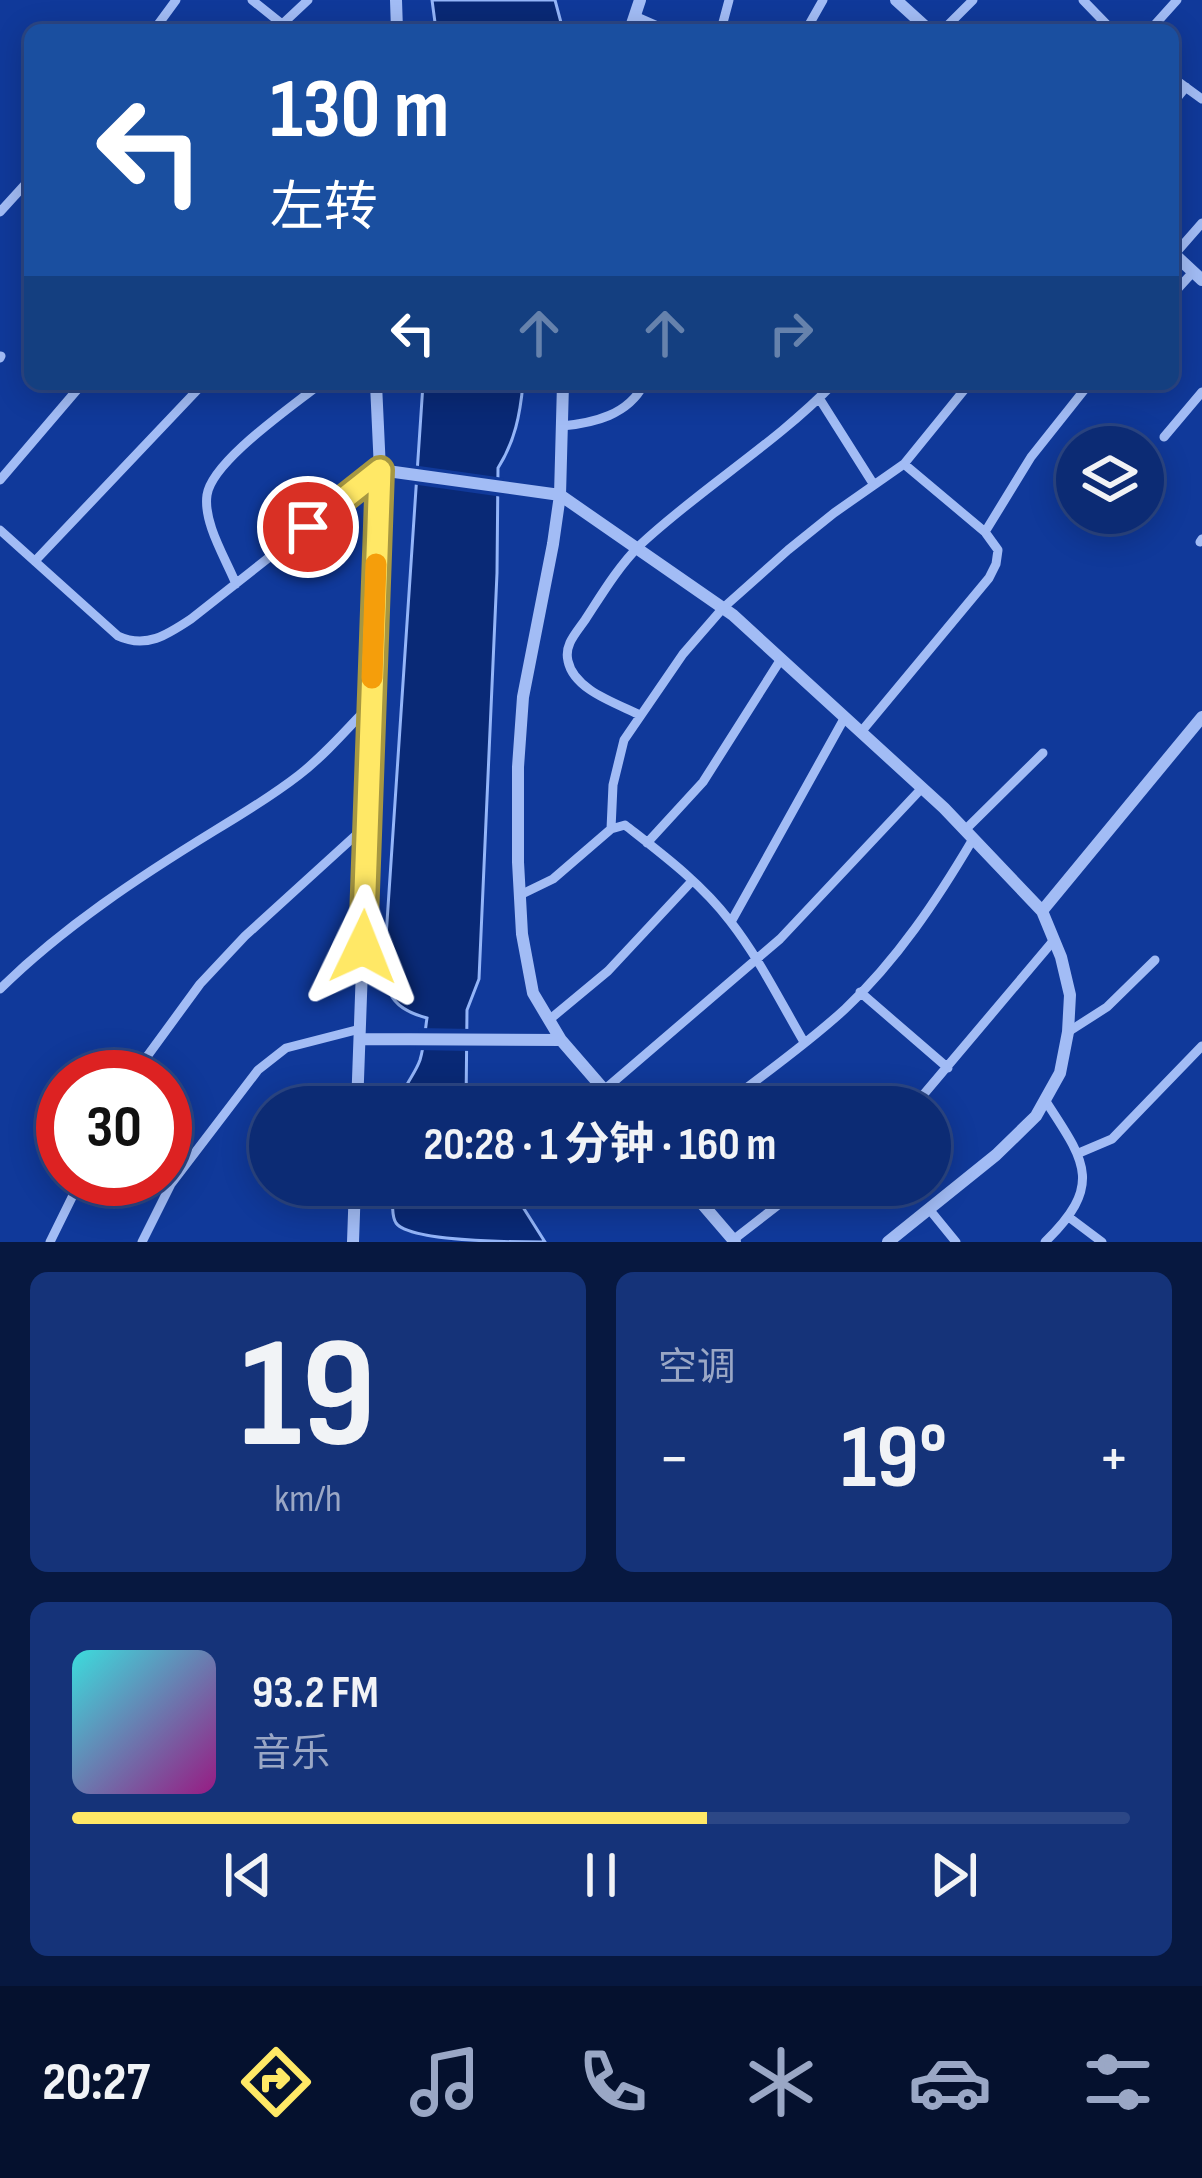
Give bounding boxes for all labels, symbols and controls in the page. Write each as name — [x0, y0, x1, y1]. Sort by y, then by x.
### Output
text: 130 m — [270, 60, 449, 161]
icon: left — [72, 72, 228, 228]
text: 左转 — [270, 176, 378, 241]
icon: left — [380, 300, 446, 366]
icon: ahead — [506, 300, 572, 366]
icon: ahead — [632, 300, 698, 366]
icon: right — [758, 300, 824, 366]
map controls — [1056, 426, 1164, 534]
button: layers — [1056, 426, 1164, 534]
pin — [257, 476, 359, 578]
icon: arrive — [275, 494, 341, 560]
position arrow — [300, 884, 426, 1010]
speed limit sign: 30 — [36, 1050, 192, 1206]
text: 20:28 · 1 分钟 · 160 m — [424, 1118, 776, 1173]
text: 19 — [240, 1304, 376, 1491]
text: 空调 — [658, 1345, 736, 1392]
text: 19° — [841, 1405, 947, 1513]
text: − — [658, 1420, 690, 1499]
text: + — [1098, 1420, 1130, 1499]
text: km/h — [274, 1476, 342, 1523]
text: 93.2 FM — [252, 1666, 379, 1721]
text: 音乐 — [252, 1731, 330, 1778]
icon: previous — [215, 1842, 281, 1908]
icon: pause — [568, 1842, 634, 1908]
icon: next — [921, 1842, 987, 1908]
icon: directions — [234, 2040, 318, 2124]
icon: music — [403, 2040, 487, 2124]
icon: phone — [571, 2040, 655, 2124]
icon: climate — [739, 2040, 823, 2124]
icon: car — [908, 2040, 992, 2124]
icon: filters — [1076, 2040, 1160, 2124]
text: 20:27 — [42, 2050, 150, 2115]

